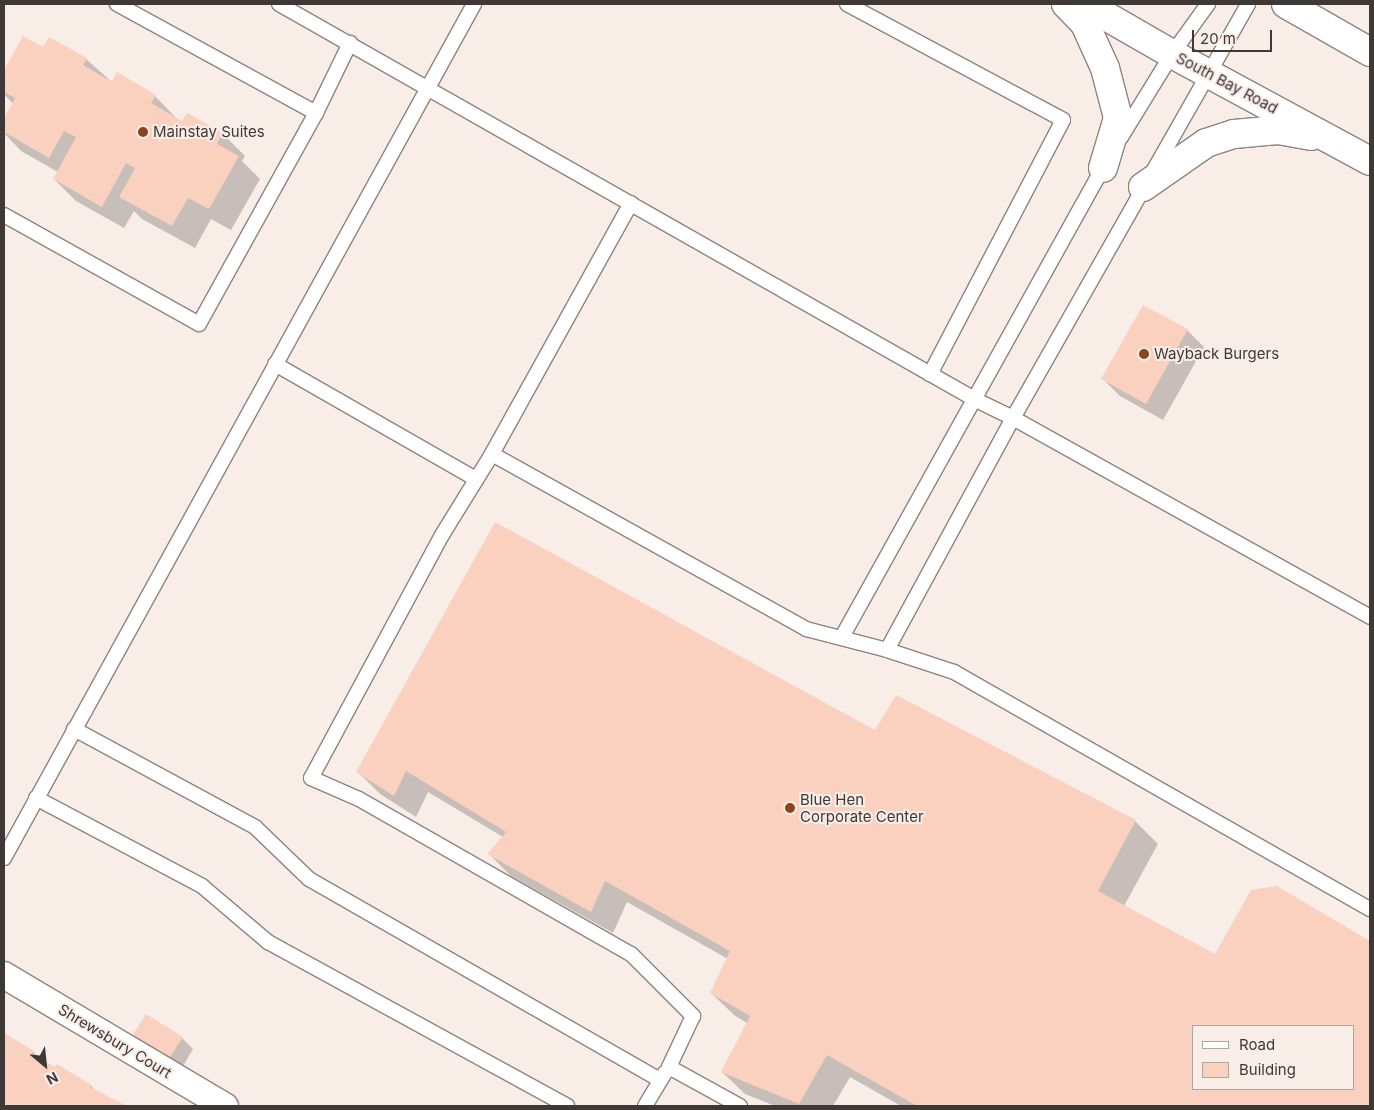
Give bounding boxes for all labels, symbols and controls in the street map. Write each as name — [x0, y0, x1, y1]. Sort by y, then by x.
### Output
scale bar — [1194, 20, 1274, 52]
text: 20 m — [1200, 29, 1236, 48]
street label: South Bay Road — [1173, 49, 1281, 117]
place label: Mainstay Suites — [153, 123, 265, 141]
marker: Mainstay Suites — [137, 126, 149, 138]
place label: Wayback Burgers — [1154, 345, 1279, 363]
marker: Wayback Burgers — [1138, 348, 1150, 360]
place label: Blue Hen Corporate Center — [800, 790, 924, 825]
marker: Blue Hen Corporate Center — [784, 802, 796, 814]
street label: Shrewsbury Court — [55, 1000, 175, 1082]
legend — [1192, 1025, 1354, 1090]
text: Road — [1239, 1035, 1275, 1054]
north arrow — [20, 1040, 70, 1090]
text: Building — [1239, 1060, 1296, 1079]
text: N — [44, 1069, 61, 1089]

